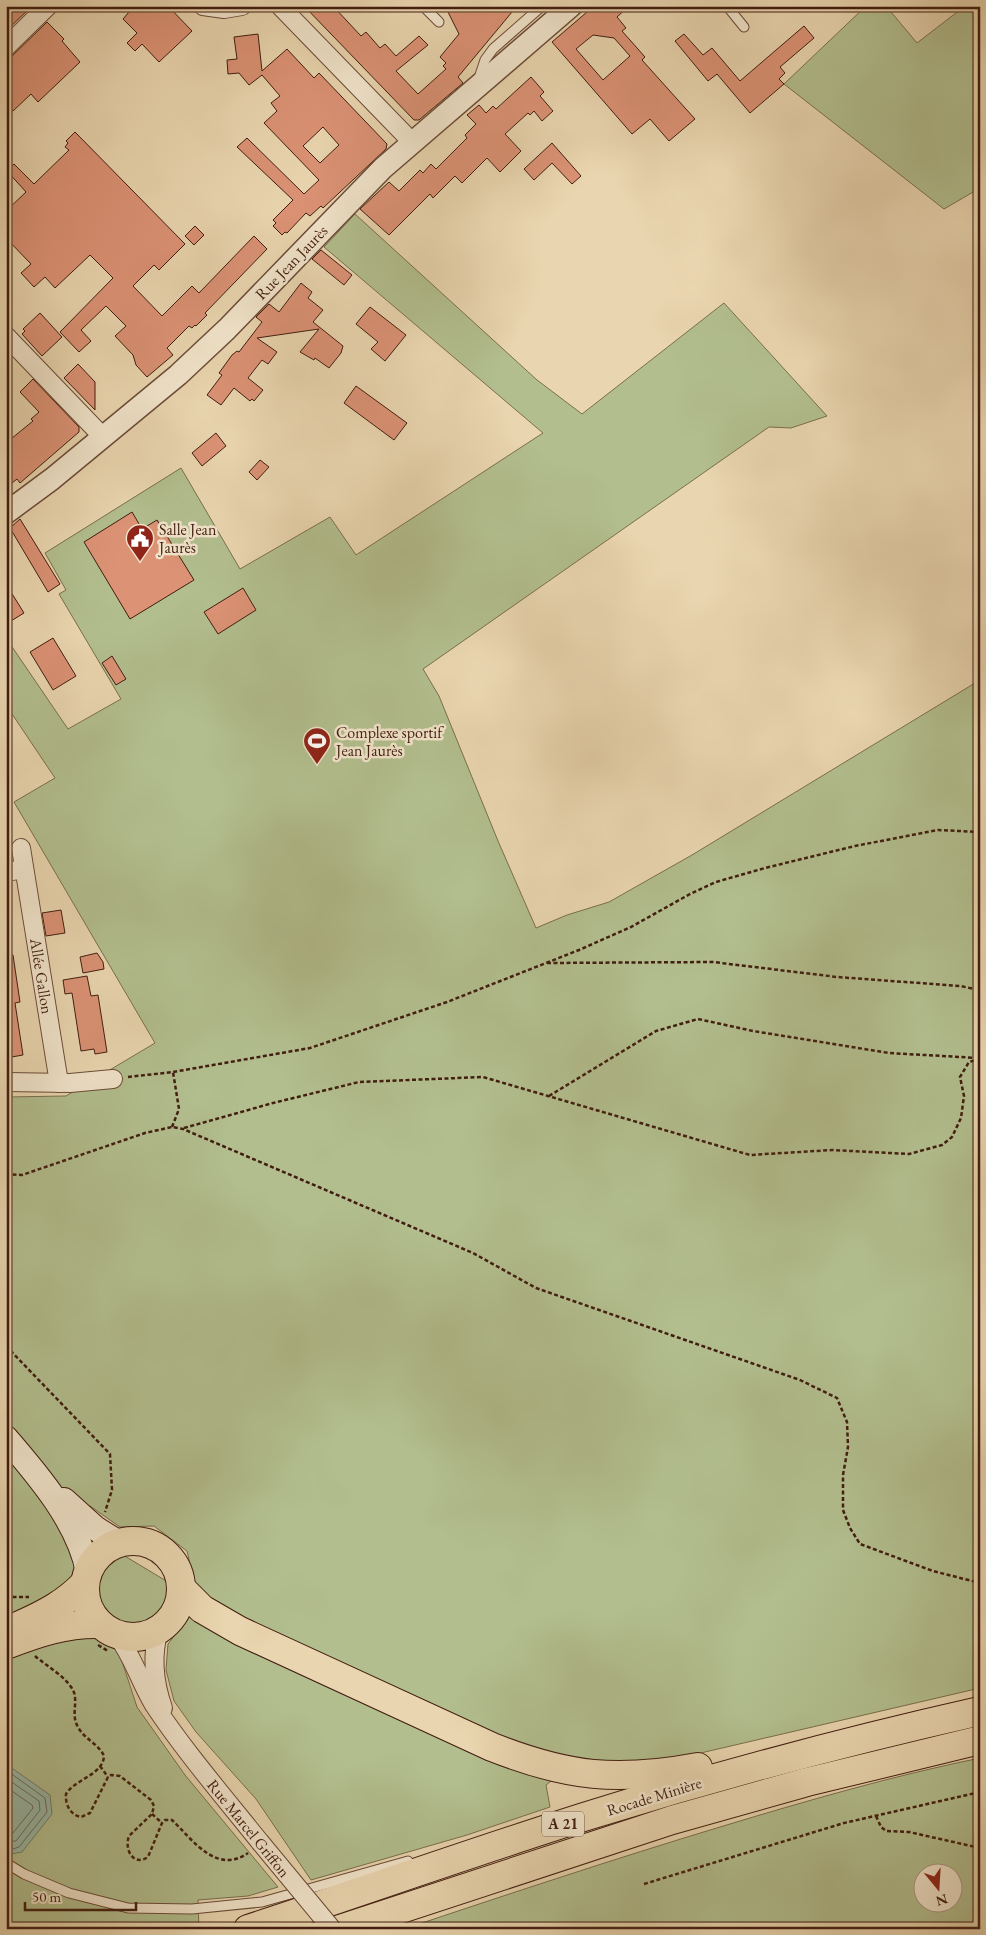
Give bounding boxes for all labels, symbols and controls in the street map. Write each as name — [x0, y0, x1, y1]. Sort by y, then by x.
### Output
street label: Rue Jean Jaurès — [250, 221, 332, 304]
place label: Salle Jean Jaurès — [157, 519, 217, 558]
public building icon: Salle Jean Jaurès — [125, 523, 155, 562]
place label: Complexe sportif Jean Jaurès — [334, 722, 444, 761]
sports icon: Complexe sportif Jean Jaurès — [302, 726, 332, 765]
street label: Allée Gallon — [25, 936, 58, 1016]
street label: Rocade Minière — [604, 1772, 704, 1821]
street label: Rue Marcel Griffon — [202, 1775, 295, 1882]
road number: A 21 — [542, 1812, 584, 1836]
north arrow — [914, 1862, 964, 1912]
scale bar — [25, 1880, 136, 1912]
text: 50 m — [32, 1887, 61, 1906]
text: N — [933, 1890, 950, 1911]

